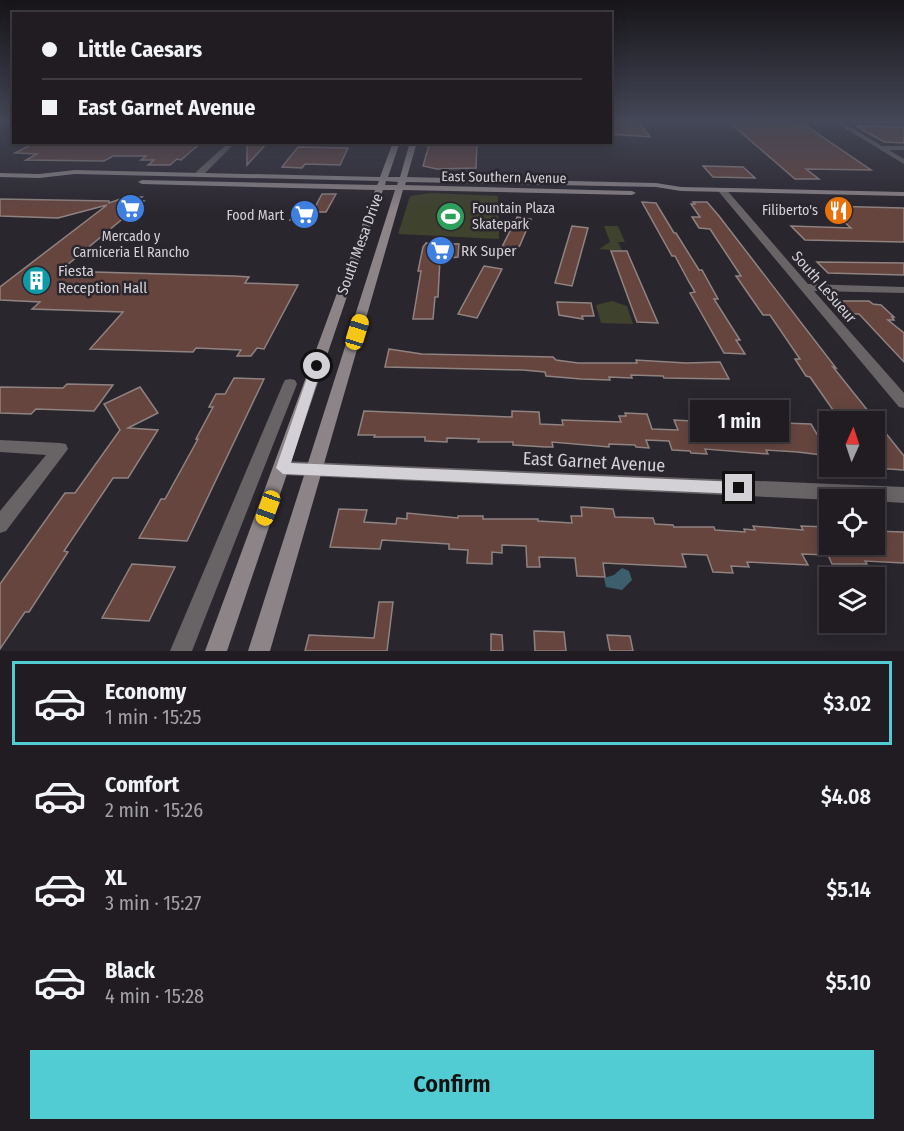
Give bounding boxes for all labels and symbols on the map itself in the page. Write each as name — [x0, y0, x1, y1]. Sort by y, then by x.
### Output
street label: East Southern Avenue — [441, 168, 567, 187]
street label: South Mesa Drive — [333, 191, 387, 297]
supermarket icon: Mercado y Carniceria El Rancho — [115, 193, 147, 225]
restaurant icon: Filiberto's — [823, 194, 855, 226]
supermarket icon: Food Mart — [289, 199, 321, 231]
sports icon: Fountain Plaza Skatepark — [435, 200, 467, 232]
place label: Fountain Plaza Skatepark — [472, 200, 555, 233]
place label: Filiberto's — [762, 202, 818, 219]
place label: Food Mart — [227, 207, 284, 224]
place label: Mercado y Carniceria El Rancho — [73, 228, 189, 261]
supermarket icon: RK Super — [424, 235, 456, 267]
place label: RK Super — [461, 242, 517, 260]
street label: South LeSueur — [788, 248, 860, 327]
place label: Fiesta Reception Hall — [58, 262, 147, 297]
building icon: Fiesta Reception Hall — [21, 264, 53, 296]
car — [343, 312, 371, 352]
route start — [303, 352, 330, 379]
callout: 1 min — [690, 401, 789, 443]
north arrow — [819, 411, 885, 477]
street label: East Garnet Avenue — [522, 447, 666, 477]
route end — [725, 474, 752, 501]
car — [253, 488, 283, 528]

